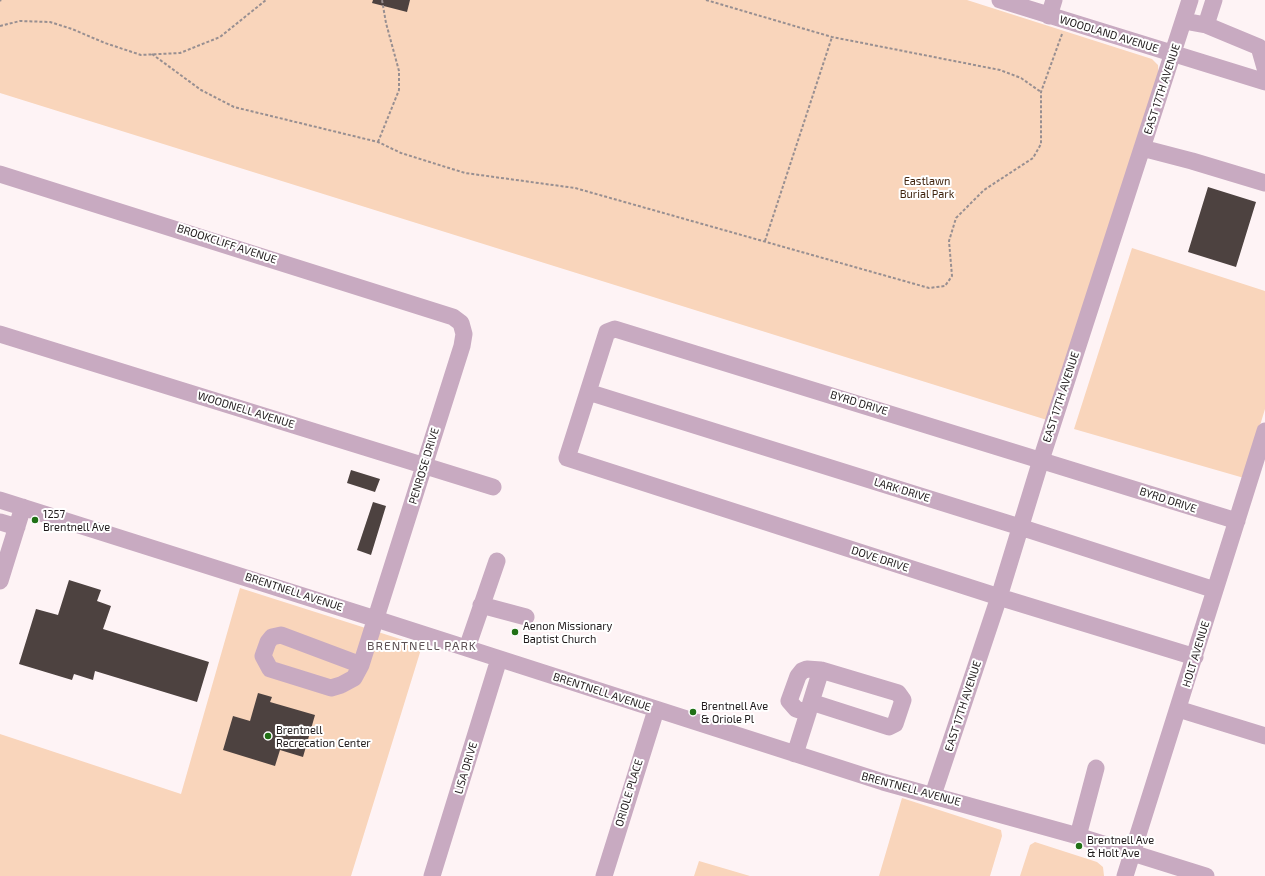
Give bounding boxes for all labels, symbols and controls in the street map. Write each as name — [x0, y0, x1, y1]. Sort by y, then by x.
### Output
street label: WOODLAND AVENUE — [1058, 13, 1160, 55]
street label: EAST 17TH AVENUE — [1141, 42, 1183, 136]
park label: Eastlawn Burial Park — [900, 174, 954, 200]
street label: BROOKCLIFF AVENUE — [175, 222, 279, 266]
street label: EAST 17TH AVENUE — [1040, 350, 1082, 444]
street label: BYRD DRIVE — [829, 388, 889, 418]
street label: WOODNELL AVENUE — [196, 389, 296, 431]
street label: PENROSE DRIVE — [406, 426, 442, 506]
street label: LARK DRIVE — [872, 475, 932, 505]
street label: BYRD DRIVE — [1138, 485, 1198, 515]
place label: 1257 Brentnell Ave — [43, 507, 110, 533]
marker: 1257 Brentnell Ave — [30, 515, 40, 525]
street label: DOVE DRIVE — [850, 543, 910, 575]
street label: BRENTNELL AVENUE — [243, 570, 345, 614]
place label: Aenon Missionary Baptist Church — [523, 619, 612, 645]
street label: HOLT AVENUE — [1180, 619, 1212, 689]
marker: Aenon Missionary Baptist Church — [510, 627, 520, 637]
district label: BRENTNELL PARK — [367, 639, 477, 653]
street label: EAST 17TH AVENUE — [942, 659, 984, 753]
street label: BRENTNELL AVENUE — [551, 670, 653, 714]
place label: Brentnell Ave & Oriole Pl — [701, 699, 768, 725]
marker: Brentnell Ave & Oriole Pl — [688, 707, 698, 717]
place label: Brentnell Recrecation Center — [276, 723, 371, 749]
marker: Brentnell Recrecation Center — [263, 731, 273, 741]
street label: LISA DRIVE — [452, 740, 480, 796]
street label: ORIOLE PLACE — [612, 758, 646, 828]
street label: BRENTNELL AVENUE — [860, 769, 962, 809]
place label: Brentnell Ave & Holt Ave — [1087, 833, 1154, 859]
marker: Brentnell Ave & Holt Ave — [1074, 841, 1084, 851]

